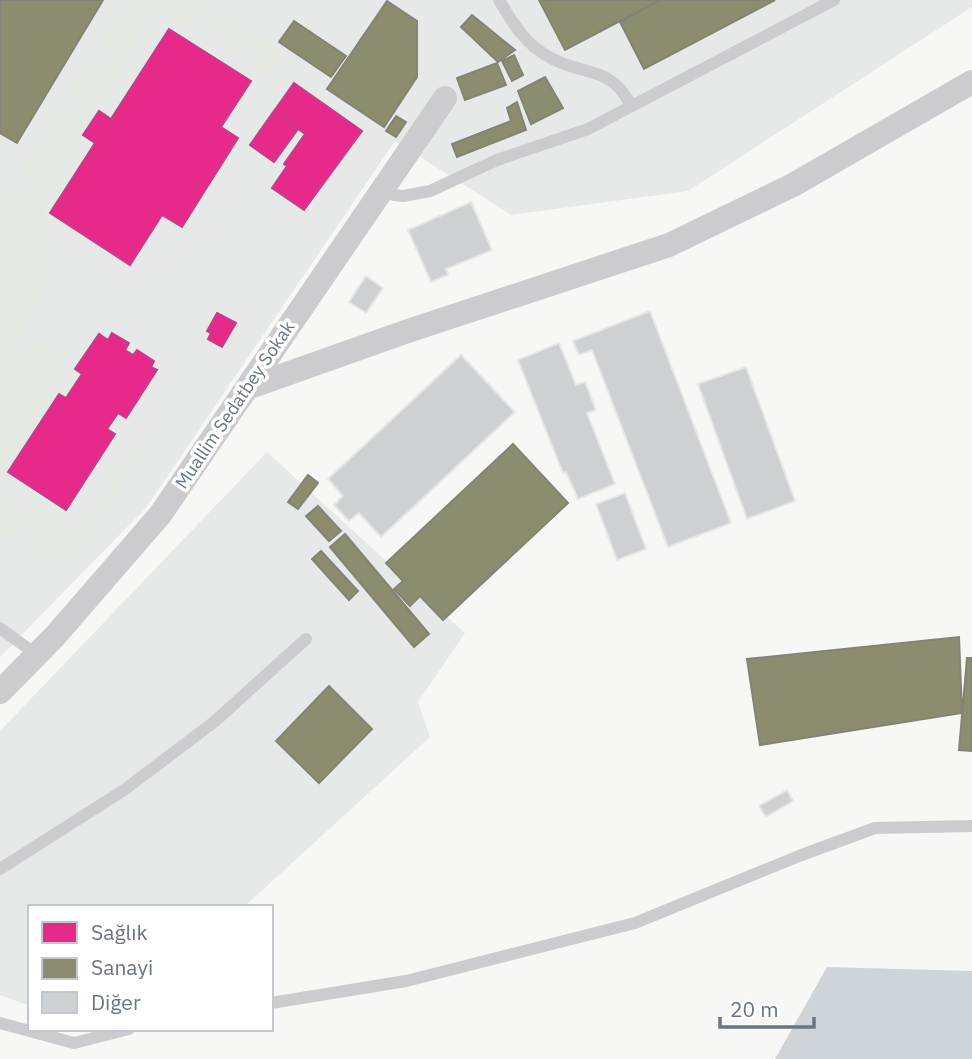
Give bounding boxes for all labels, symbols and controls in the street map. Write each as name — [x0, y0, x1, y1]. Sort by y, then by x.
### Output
street label: Muallim Sedatbey Sokak — [170, 316, 300, 493]
legend — [28, 905, 273, 1031]
text: Sağlık — [91, 918, 148, 946]
text: Sanayi — [91, 953, 153, 981]
scale bar — [720, 986, 814, 1030]
text: Diğer — [91, 988, 141, 1016]
text: 20 m — [730, 995, 779, 1023]

